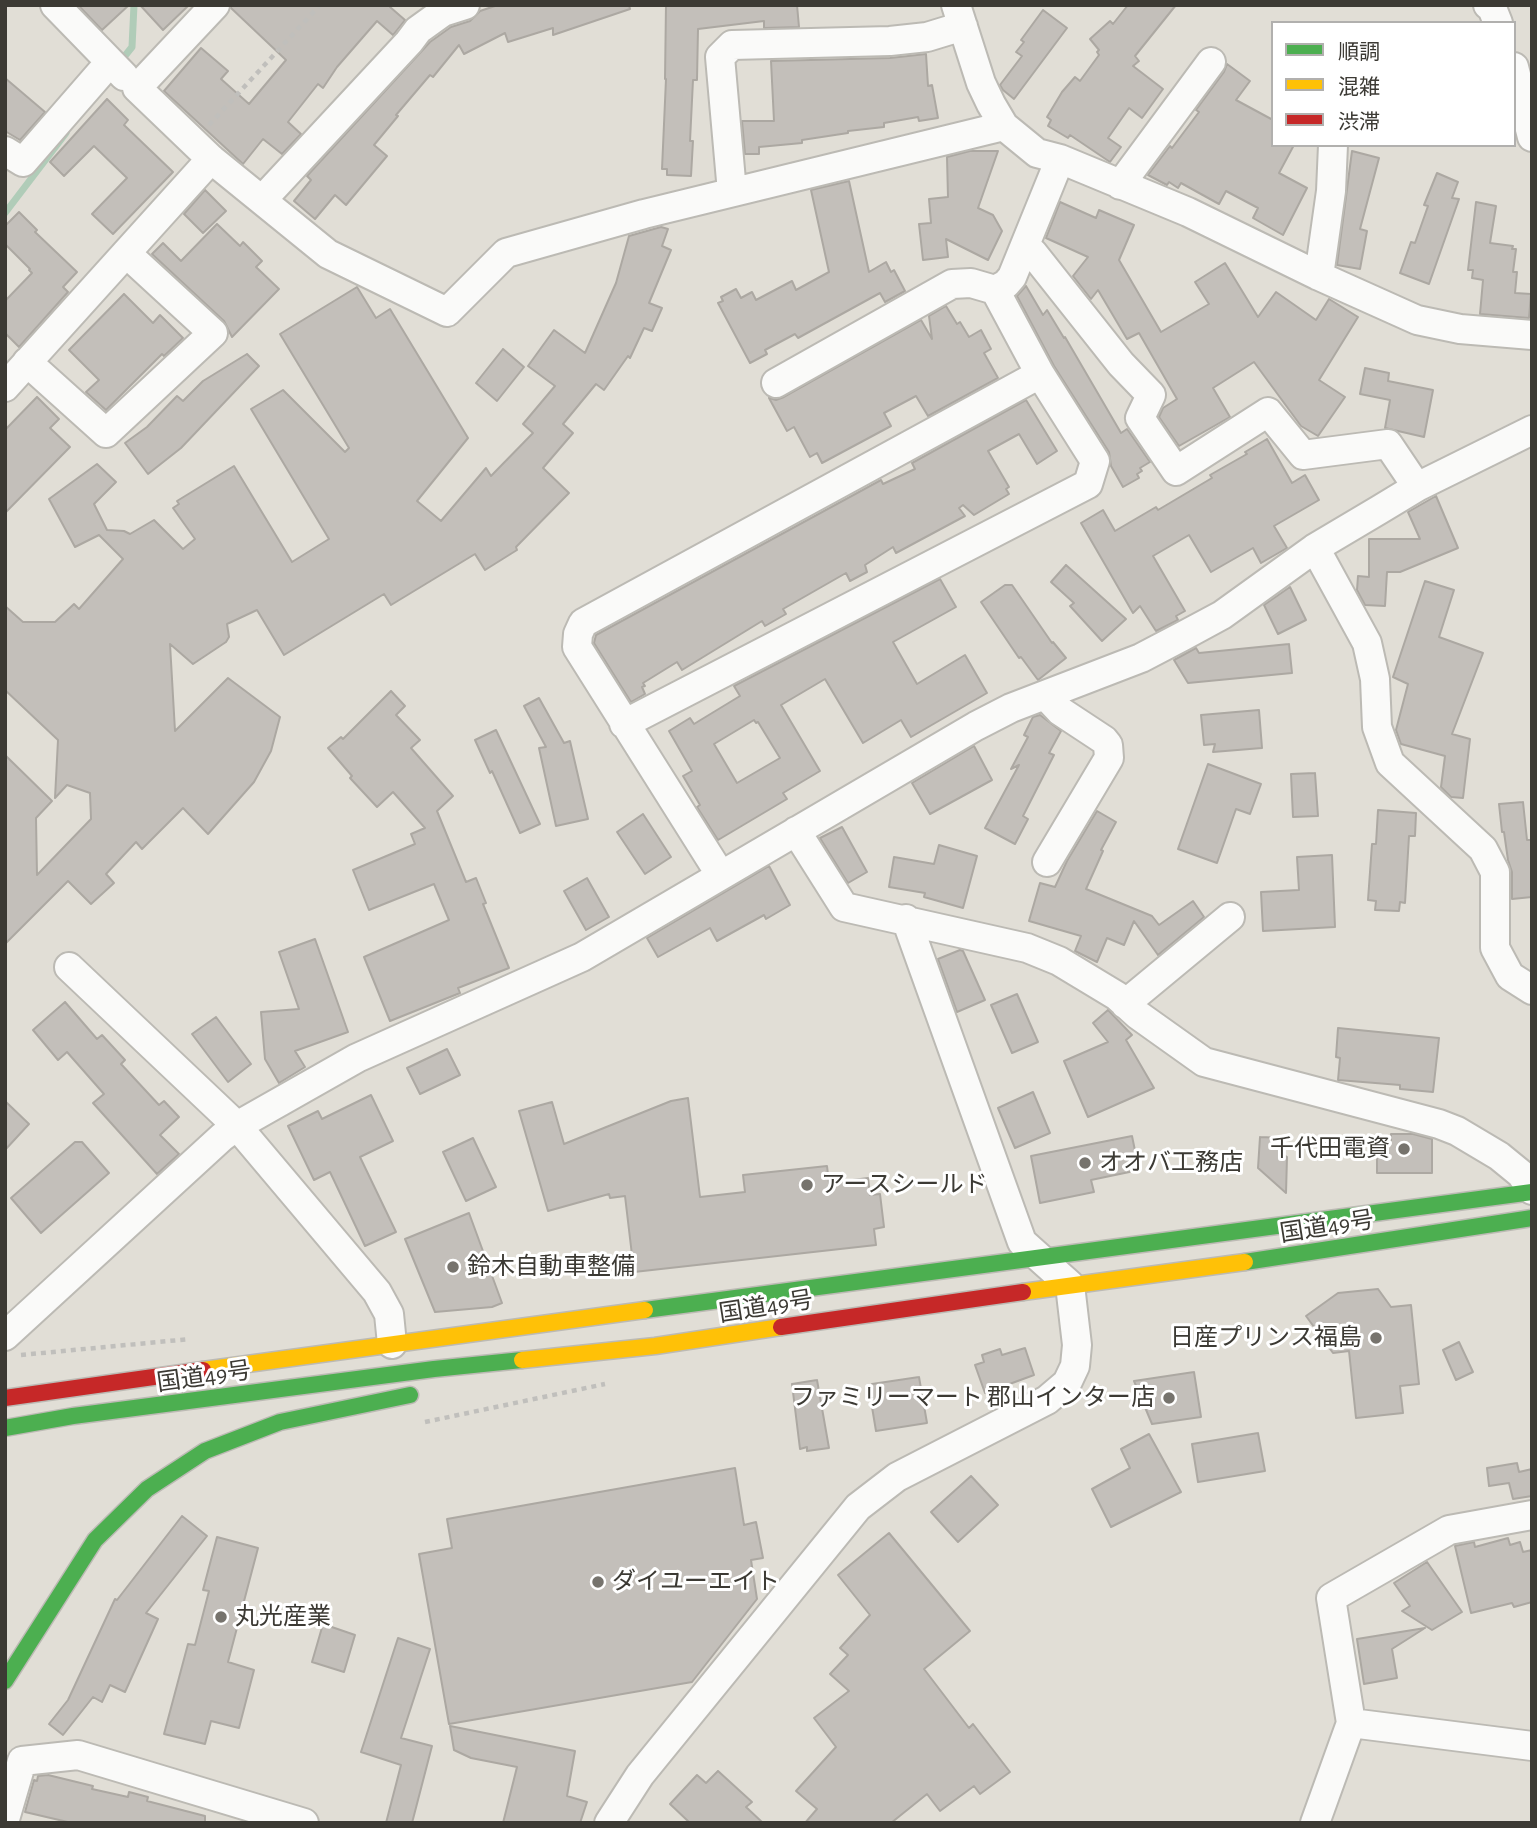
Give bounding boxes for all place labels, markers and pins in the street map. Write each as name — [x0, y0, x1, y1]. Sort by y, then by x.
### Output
place label: 千代田電資 — [1270, 1135, 1390, 1163]
marker: 千代田電資 — [1396, 1141, 1412, 1157]
place label: オオバ工務店 — [1099, 1149, 1243, 1177]
marker: オオバ工務店 — [1077, 1155, 1093, 1171]
place label: アースシールド — [821, 1171, 988, 1199]
marker: アースシールド — [799, 1177, 815, 1193]
place label: 鈴木自動車整備 — [467, 1253, 635, 1281]
marker: 鈴木自動車整備 — [445, 1259, 461, 1275]
place label: 日産プリンス福島 — [1170, 1324, 1362, 1352]
marker: 日産プリンス福島 — [1368, 1330, 1384, 1346]
place label: ファミリーマート 郡山インター店 — [791, 1384, 1155, 1412]
marker: ファミリーマート 郡山インター店 — [1161, 1390, 1177, 1406]
place label: ダイユーエイト — [612, 1568, 780, 1596]
marker: ダイユーエイト — [590, 1574, 606, 1590]
place label: 丸光産業 — [235, 1603, 331, 1631]
marker: 丸光産業 — [213, 1609, 229, 1625]

